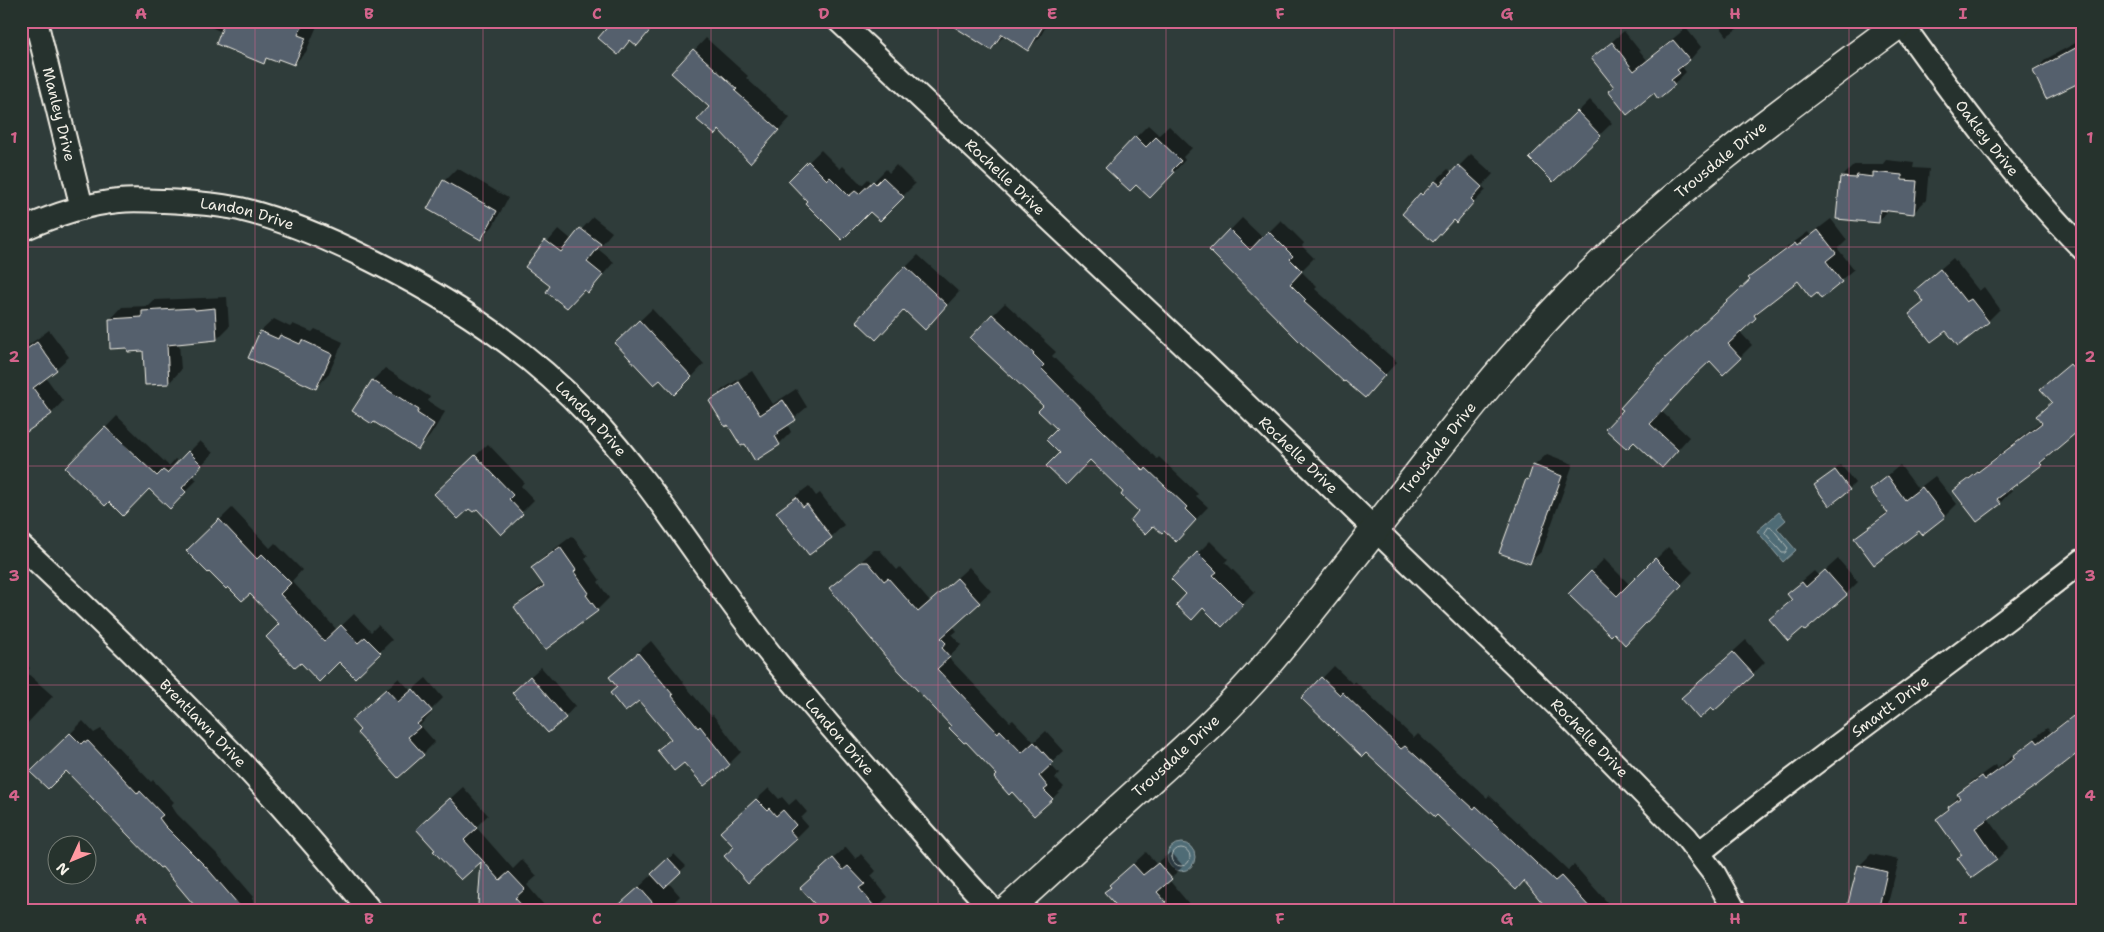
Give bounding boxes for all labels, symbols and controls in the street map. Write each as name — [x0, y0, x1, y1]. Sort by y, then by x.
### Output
text: A — [135, 3, 147, 24]
text: B — [364, 3, 374, 24]
text: C — [592, 3, 602, 24]
text: D — [818, 3, 830, 24]
text: E — [1047, 3, 1057, 24]
text: F — [1275, 3, 1285, 24]
text: G — [1501, 3, 1514, 24]
text: H — [1729, 3, 1741, 24]
text: I — [1959, 3, 1968, 24]
street label: Manley Drive — [38, 65, 80, 163]
street label: Oakley Drive — [1951, 96, 2023, 181]
street label: Trousdale Drive — [1670, 117, 1771, 203]
text: 1 — [10, 127, 18, 148]
text: 1 — [2086, 127, 2094, 148]
street label: Rochelle Drive — [961, 135, 1050, 220]
street label: Landon Drive — [199, 193, 297, 235]
text: 2 — [8, 346, 20, 367]
text: 2 — [2084, 346, 2096, 367]
street label: Landon Drive — [551, 377, 631, 461]
street label: Trousdale Drive — [1395, 398, 1481, 499]
street label: Rochelle Drive — [1254, 412, 1342, 498]
text: 3 — [8, 565, 20, 586]
text: 3 — [2084, 565, 2096, 586]
street label: Smartt Drive — [1848, 671, 1933, 742]
street label: Brentlawn Drive — [155, 675, 251, 772]
street label: Landon Drive — [800, 694, 879, 780]
street label: Rochelle Drive — [1546, 694, 1633, 782]
street label: Trousdale Drive — [1128, 710, 1224, 802]
text: 4 — [8, 785, 20, 806]
text: 4 — [2084, 785, 2096, 806]
north arrow — [48, 834, 98, 884]
text: N — [52, 859, 73, 879]
text: A — [135, 908, 147, 929]
text: B — [364, 908, 374, 929]
text: C — [592, 908, 602, 929]
text: D — [818, 908, 830, 929]
text: E — [1047, 908, 1057, 929]
text: F — [1275, 908, 1285, 929]
text: G — [1501, 908, 1514, 929]
text: H — [1729, 908, 1741, 929]
text: I — [1959, 908, 1968, 929]

